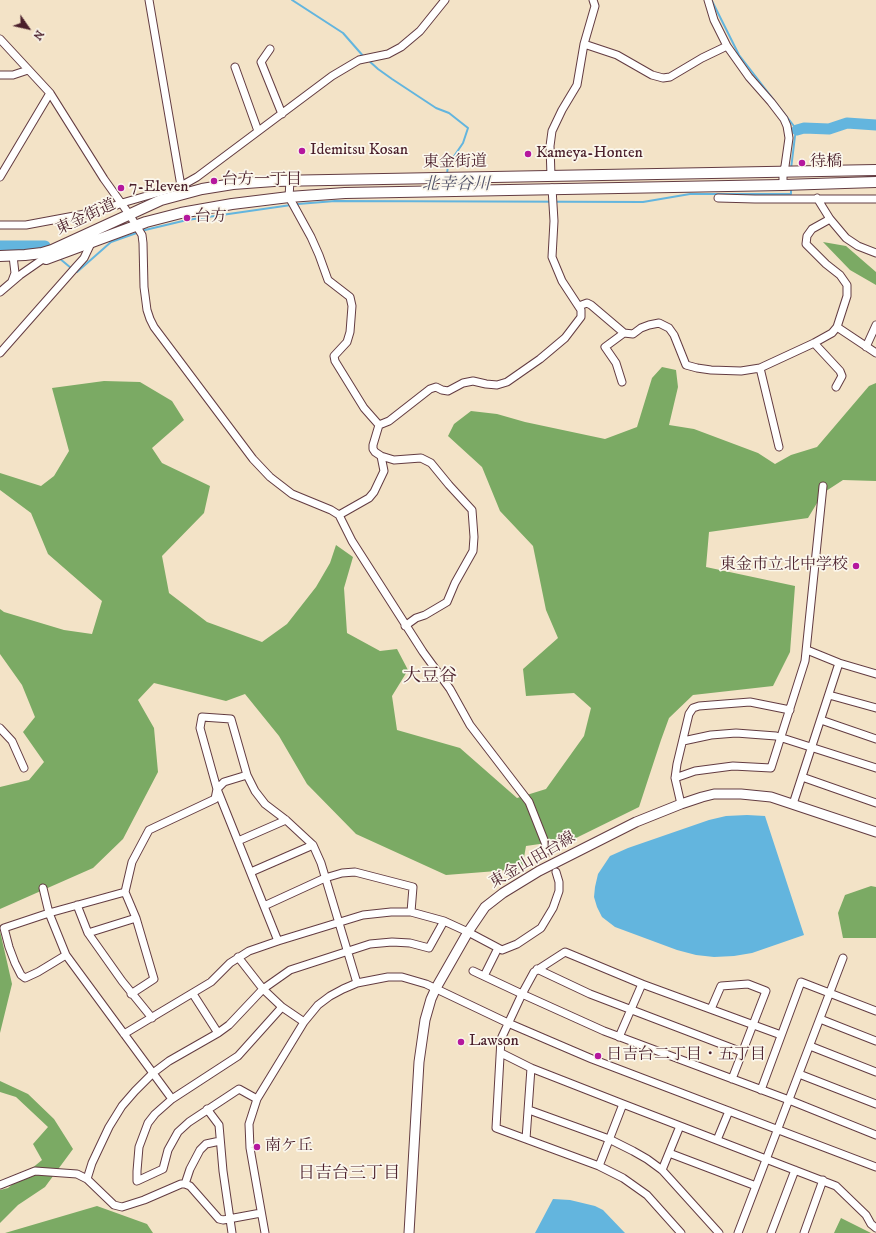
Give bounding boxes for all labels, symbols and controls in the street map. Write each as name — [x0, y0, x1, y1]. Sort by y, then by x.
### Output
north arrow — [8, 8, 48, 48]
text: N — [30, 27, 46, 42]
place label: Idemitsu Kosan — [310, 141, 408, 161]
place label: Kameya-Honten — [536, 144, 643, 164]
marker: Idemitsu Kosan — [297, 146, 307, 156]
marker: Kameya-Honten — [523, 149, 533, 159]
street label: 東金街道 — [423, 153, 487, 173]
place label: 待橋 — [810, 153, 842, 173]
marker: 待橋 — [797, 158, 807, 168]
place label: 台方一丁目 — [222, 171, 302, 191]
water label: 北幸谷川 — [422, 175, 490, 195]
marker: 台方一丁目 — [209, 176, 219, 186]
place label: 7-Eleven — [129, 178, 189, 198]
marker: 7-Eleven — [116, 183, 126, 193]
street label: 東金街道 — [53, 196, 119, 240]
place label: 台方 — [195, 208, 227, 228]
marker: 台方 — [182, 213, 192, 223]
place label: 東金市立北中学校 — [720, 556, 848, 576]
marker: 東金市立北中学校 — [851, 561, 861, 571]
district label: 大豆谷 — [403, 666, 457, 688]
street label: 東金山田台線 — [487, 829, 579, 893]
place label: Lawson — [469, 1032, 519, 1052]
marker: Lawson — [456, 1037, 466, 1047]
place label: 日吉台二丁目・五丁目 — [606, 1046, 766, 1066]
marker: 日吉台二丁目・五丁目 — [593, 1051, 603, 1061]
place label: 南ケ丘 — [265, 1137, 313, 1157]
marker: 南ケ丘 — [252, 1142, 262, 1152]
district label: 日吉台三丁目 — [298, 1164, 400, 1184]

